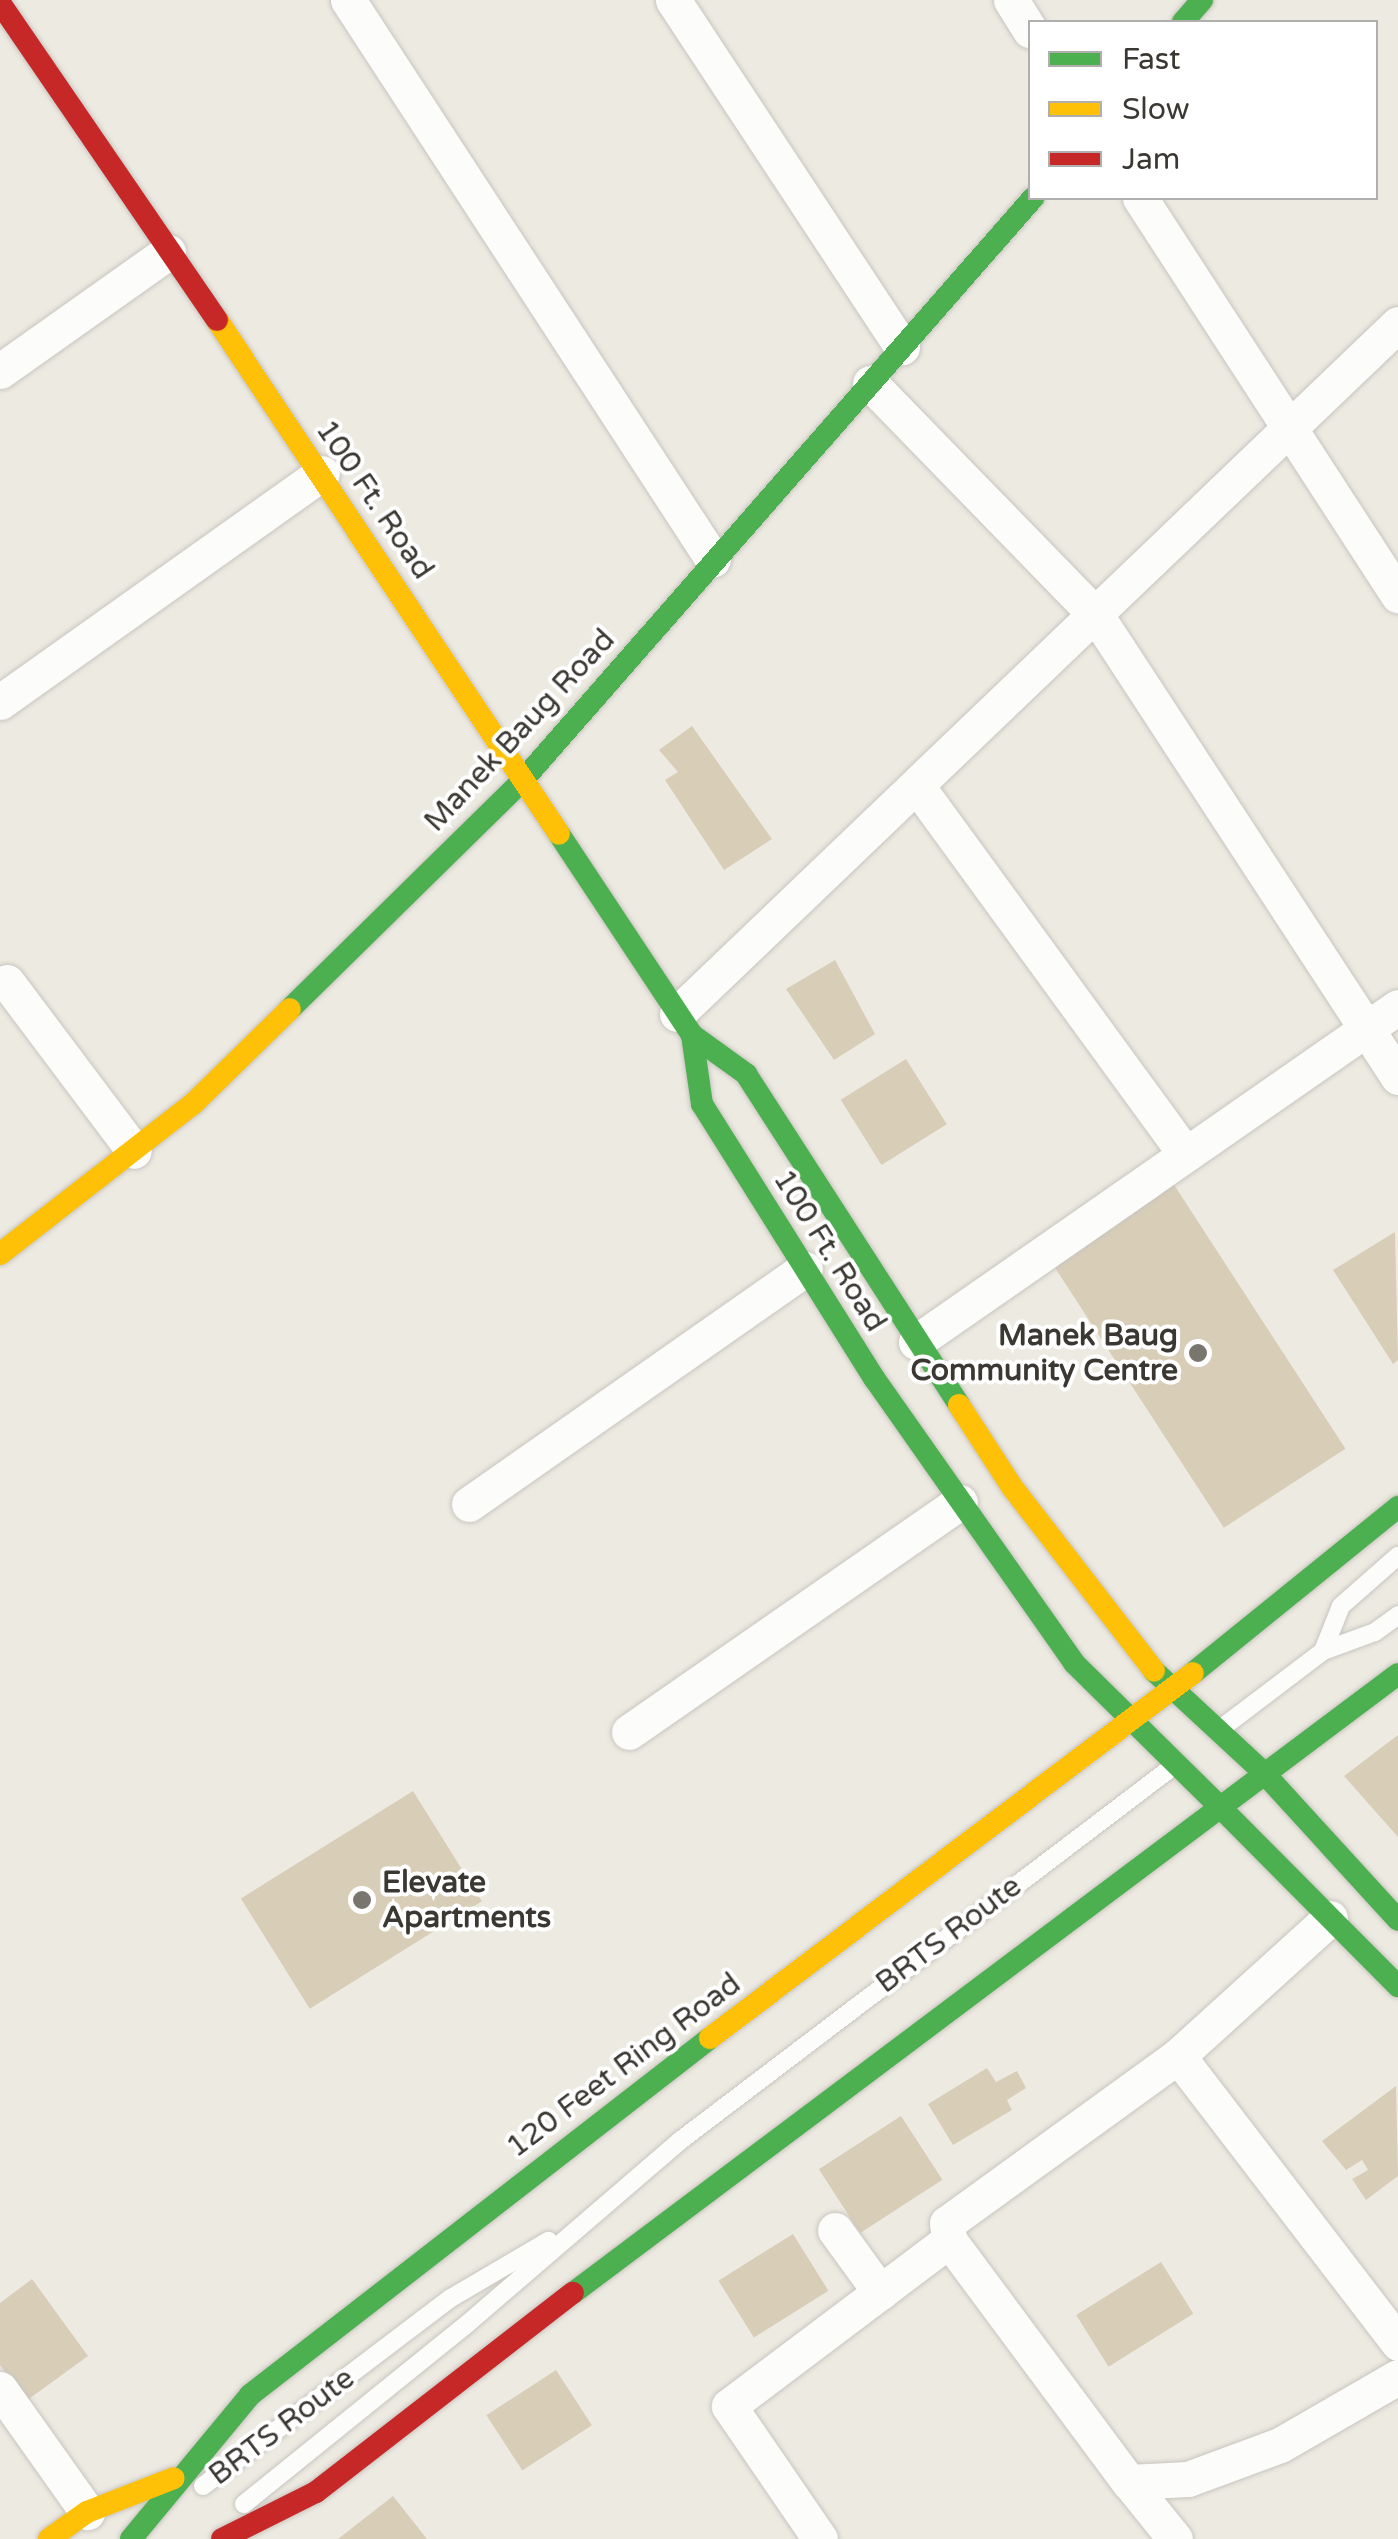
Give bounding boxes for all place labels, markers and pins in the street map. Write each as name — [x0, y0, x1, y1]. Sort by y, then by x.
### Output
place label: Manek Baug Community Centre — [910, 1318, 1178, 1388]
marker: Manek Baug Community Centre — [1187, 1342, 1209, 1364]
place label: Elevate Apartments — [382, 1865, 551, 1936]
marker: Elevate Apartments — [351, 1889, 373, 1911]

